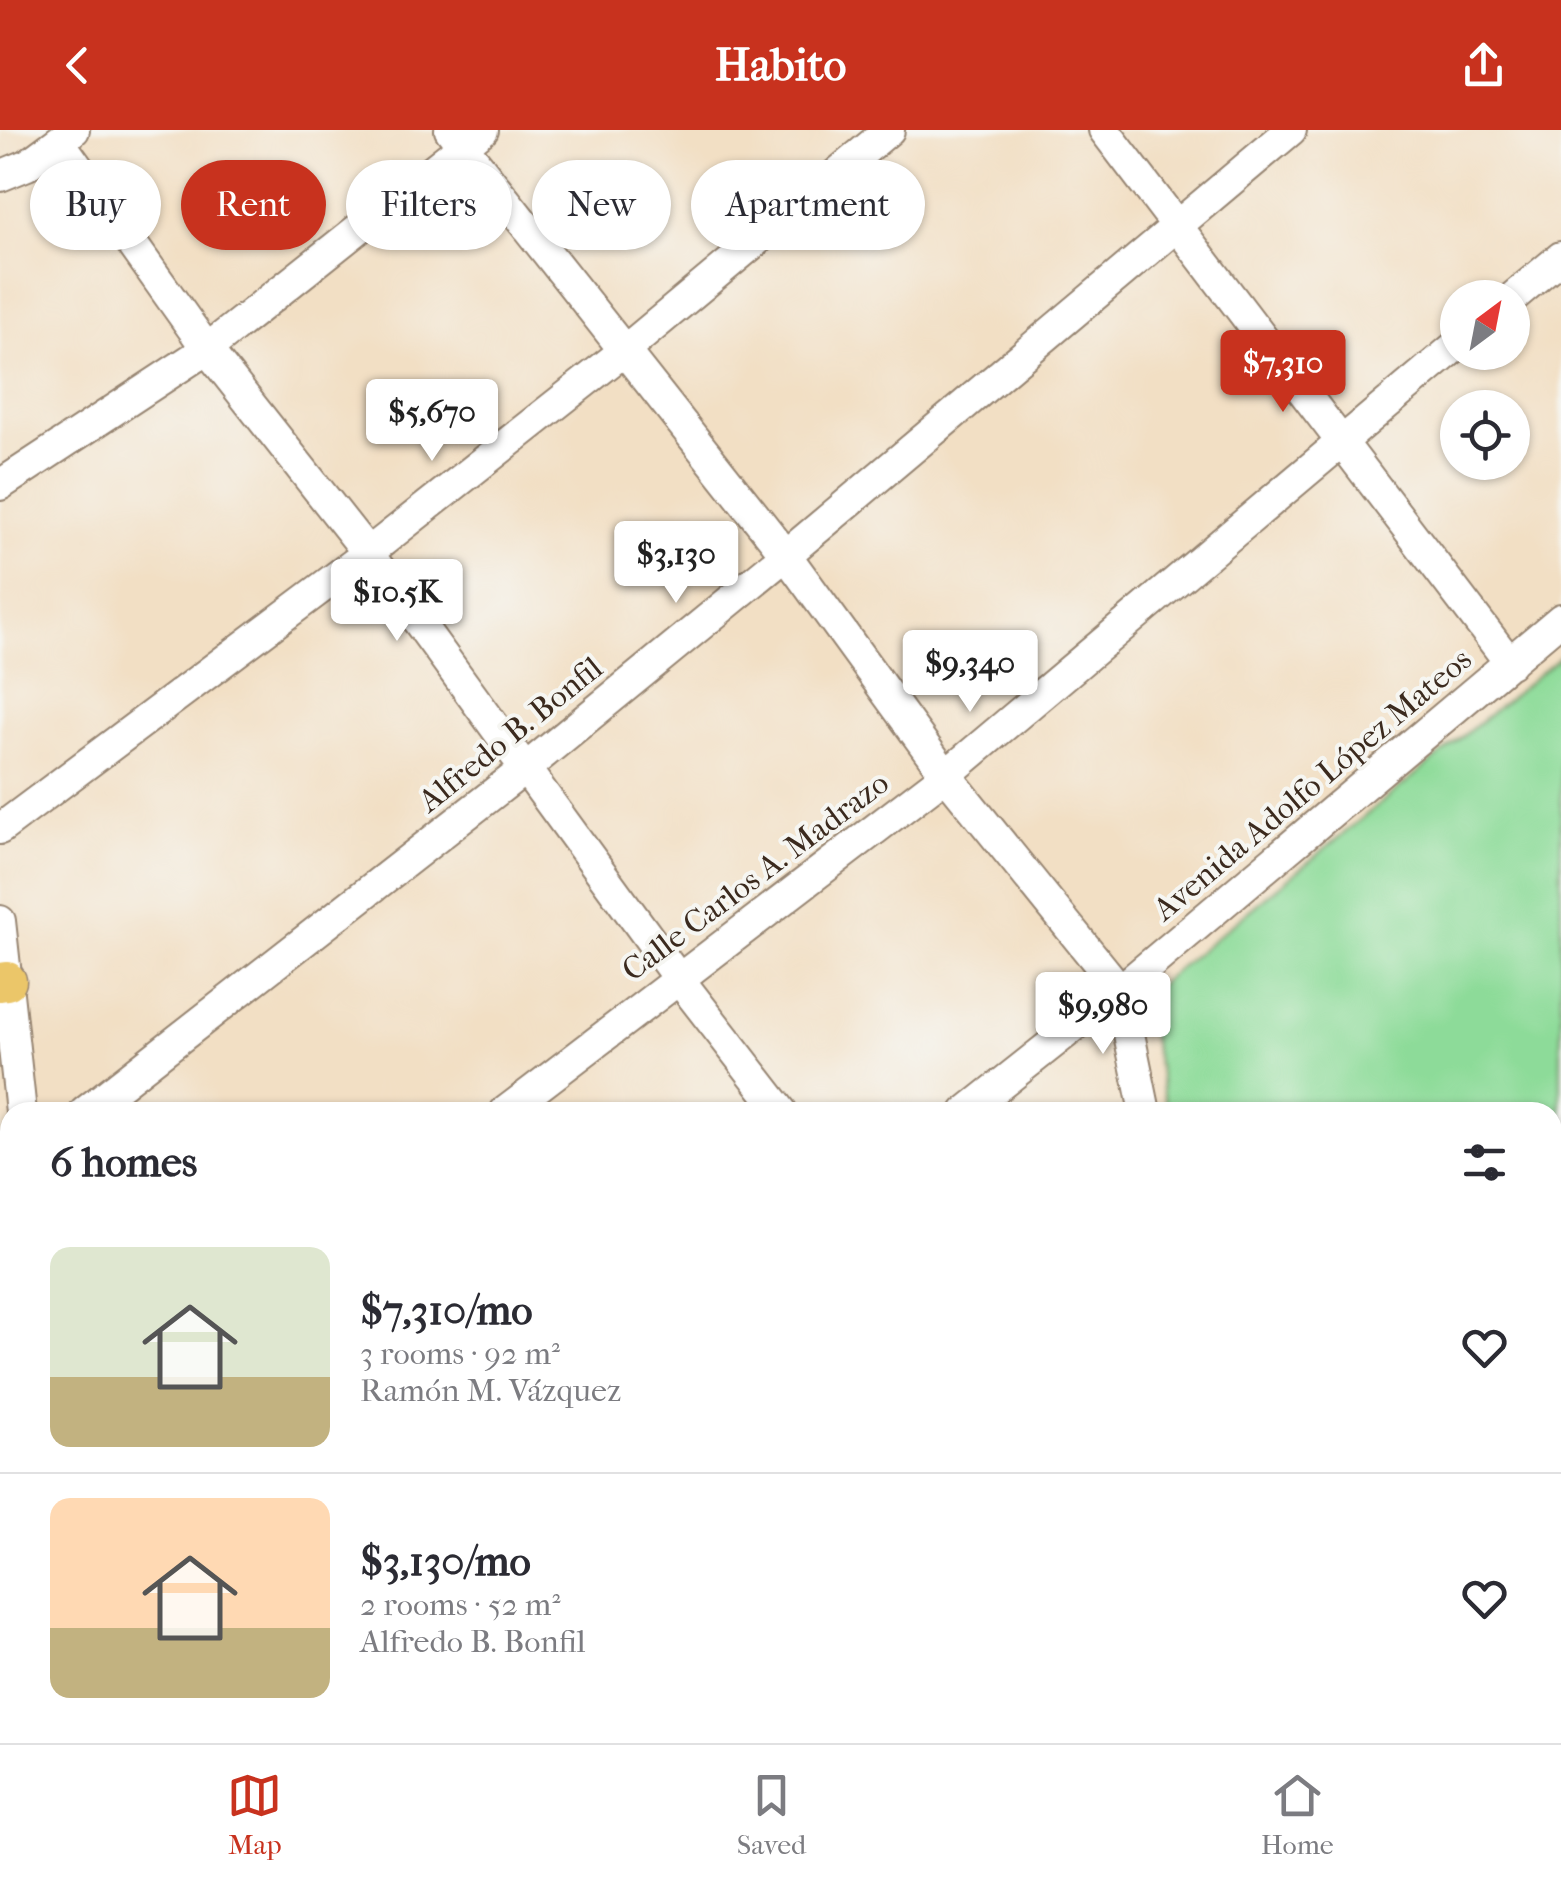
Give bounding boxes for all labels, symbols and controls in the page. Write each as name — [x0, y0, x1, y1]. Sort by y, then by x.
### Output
icon: back — [50, 38, 105, 93]
icon: share — [1456, 38, 1511, 93]
text: Habito — [715, 39, 846, 92]
chip: Buy — [30, 160, 161, 250]
chip: Rent — [181, 160, 326, 250]
chip: Filters — [346, 160, 512, 250]
chip: New — [532, 160, 671, 250]
chip: Apartment — [691, 160, 925, 250]
north arrow — [1440, 280, 1530, 370]
map controls — [1440, 280, 1530, 480]
pin: $7,310 — [1202, 330, 1364, 415]
text: $7,310 — [1243, 344, 1323, 381]
pin: $5,670 — [351, 379, 513, 464]
button: locate — [1440, 390, 1530, 480]
text: $5,670 — [388, 393, 476, 430]
pin: $3,130 — [595, 521, 757, 606]
text: $3,130 — [636, 535, 716, 572]
pin: $10.5K — [316, 559, 478, 644]
text: $10.5K — [353, 573, 441, 610]
pin: $9,340 — [889, 630, 1051, 715]
street label: Avenida Adolfo López Mateos — [1144, 641, 1479, 930]
text: $9,340 — [925, 644, 1015, 681]
street label: Alfredo B. Bonfil — [409, 649, 610, 821]
street label: Calle Carlos A. Madrazo — [615, 764, 896, 989]
pin: $9,980 — [1022, 972, 1184, 1057]
text: $9,980 — [1058, 986, 1148, 1023]
icon: filters — [1457, 1135, 1512, 1190]
text: 6 homes — [50, 1138, 197, 1187]
text: $7,310/mo — [360, 1286, 533, 1335]
icon: home — [130, 1287, 250, 1407]
icon: heart — [1457, 1320, 1512, 1375]
text: 3 rooms · 92 m² — [360, 1335, 560, 1372]
text: Ramón M. Vázquez — [360, 1372, 621, 1409]
text: $3,130/mo — [360, 1537, 531, 1586]
icon: home — [130, 1538, 250, 1658]
icon: heart — [1457, 1571, 1512, 1626]
text: 2 rooms · 52 m² — [360, 1586, 560, 1623]
text: Alfredo B. Bonfil — [360, 1623, 586, 1660]
tab: Map — [227, 1768, 282, 1861]
tab: Saved — [737, 1768, 806, 1861]
tab: Home — [1261, 1768, 1334, 1861]

